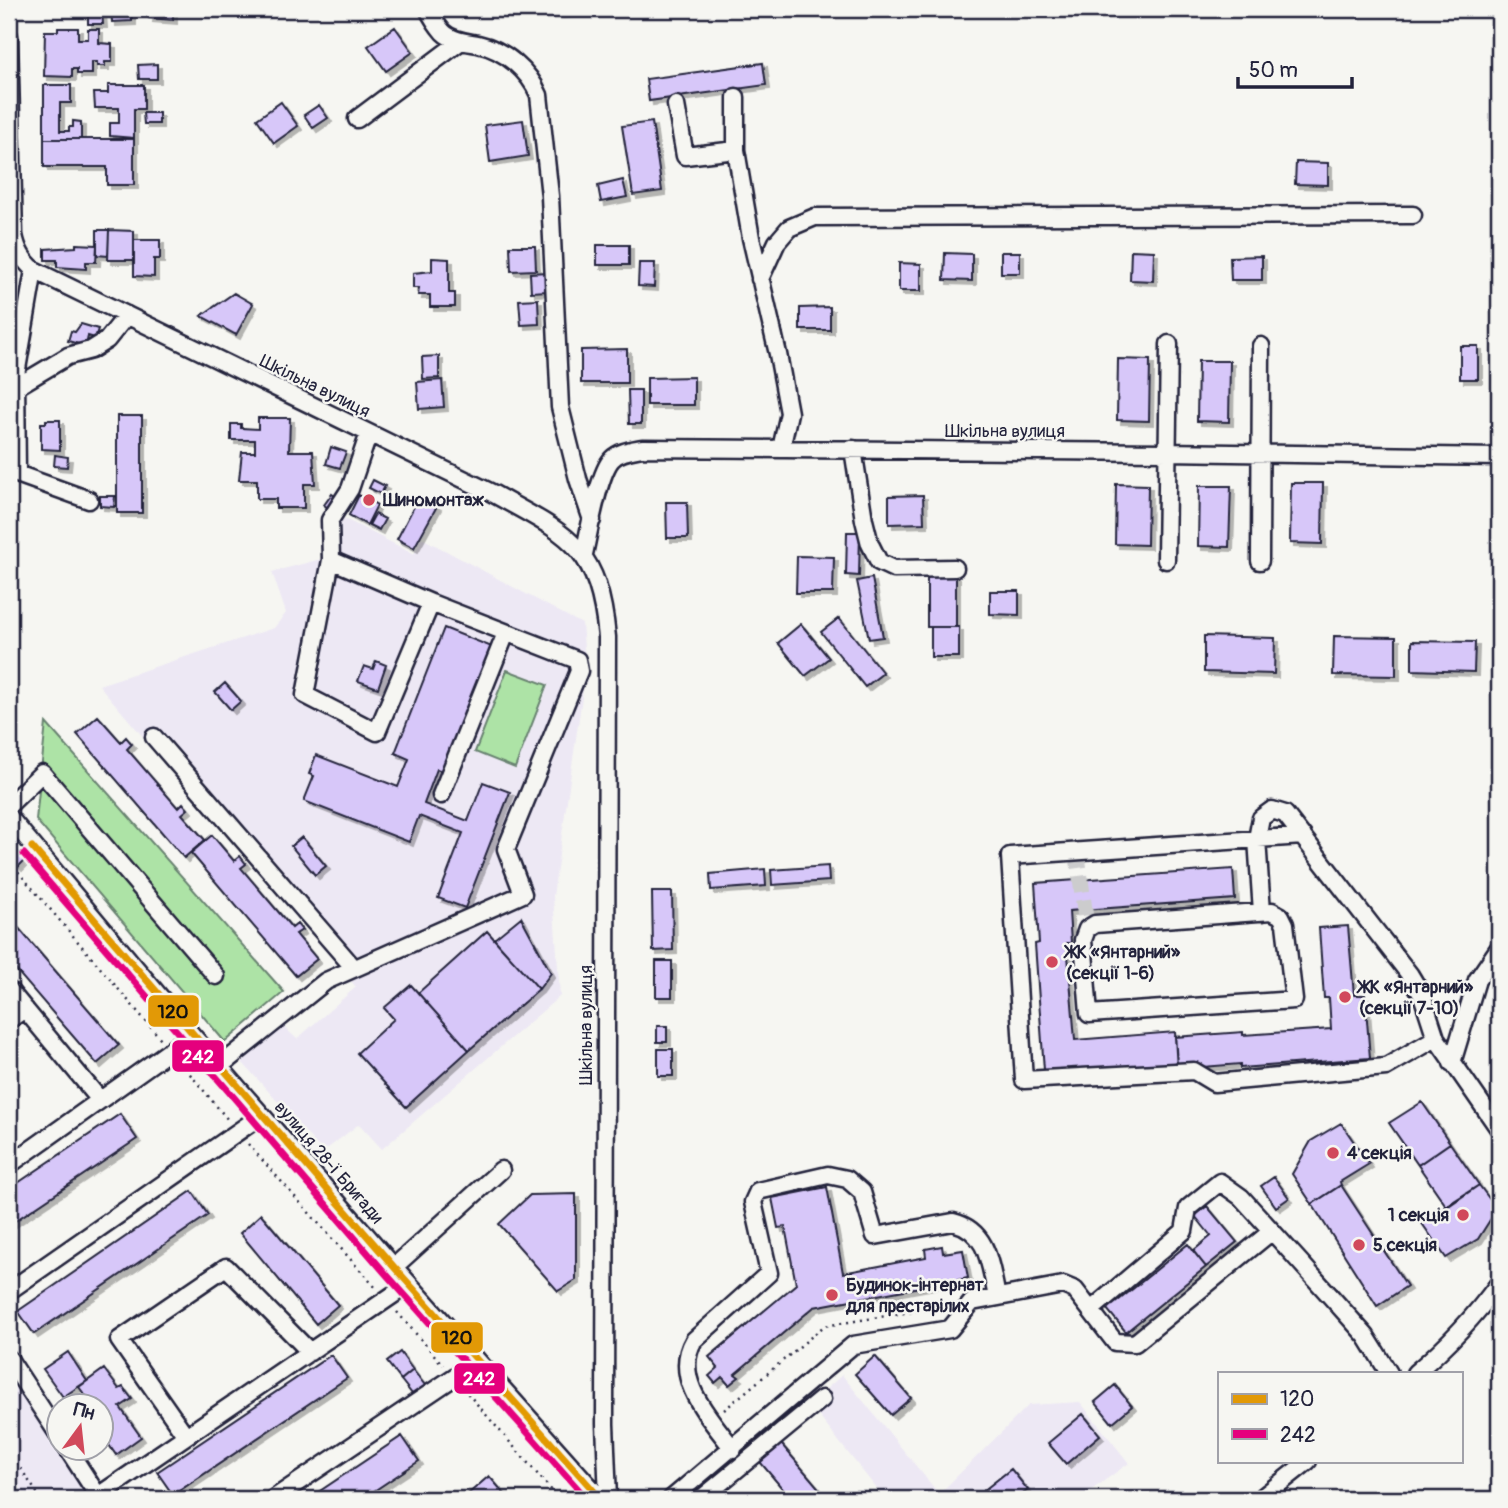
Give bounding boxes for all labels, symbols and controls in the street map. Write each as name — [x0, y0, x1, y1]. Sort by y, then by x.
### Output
scale bar — [1238, 46, 1352, 90]
text: 50 m — [1249, 57, 1298, 84]
street label: Шкільна вулиця — [256, 350, 374, 423]
street label: Шкільна вулиця — [945, 420, 1065, 443]
place label: Шиномонтаж — [382, 489, 484, 512]
marker: Шиномонтаж — [361, 492, 377, 508]
place label: ЖК «Янтарний» (секції 1-6) — [1063, 941, 1181, 985]
marker: ЖК «Янтарний» (секції 1-6) — [1044, 954, 1060, 970]
street label: Шкільна вулиця — [575, 965, 598, 1085]
place label: ЖК «Янтарний» (секції 7-10) — [1356, 976, 1474, 1020]
marker: ЖК «Янтарний» (секції 7-10) — [1337, 989, 1353, 1005]
line badge: 120 — [147, 994, 200, 1028]
text: 120 — [157, 1000, 189, 1024]
line badge: 242 — [171, 1039, 225, 1073]
text: 242 — [182, 1045, 215, 1069]
street label: вулиця 28-ї Бригади — [269, 1096, 388, 1228]
place label: 4 секція — [1347, 1142, 1412, 1165]
marker: 4 секція — [1325, 1145, 1341, 1161]
place label: 1 секція — [1388, 1204, 1449, 1227]
marker: 1 секція — [1455, 1207, 1471, 1223]
place label: 5 секція — [1373, 1234, 1437, 1257]
marker: 5 секція — [1351, 1237, 1367, 1253]
place label: Будинок-інтернат для престарілих — [845, 1274, 985, 1318]
marker: Будинок-інтернат для престарілих — [824, 1287, 840, 1303]
line badge: 120 — [430, 1321, 484, 1354]
text: 120 — [441, 1326, 473, 1350]
line badge: 242 — [453, 1362, 506, 1395]
text: 242 — [463, 1367, 496, 1391]
legend — [1218, 1372, 1462, 1462]
text: 120 — [1280, 1386, 1314, 1413]
north arrow — [46, 1392, 116, 1462]
text: Пн — [71, 1397, 97, 1426]
text: 242 — [1280, 1422, 1316, 1449]

